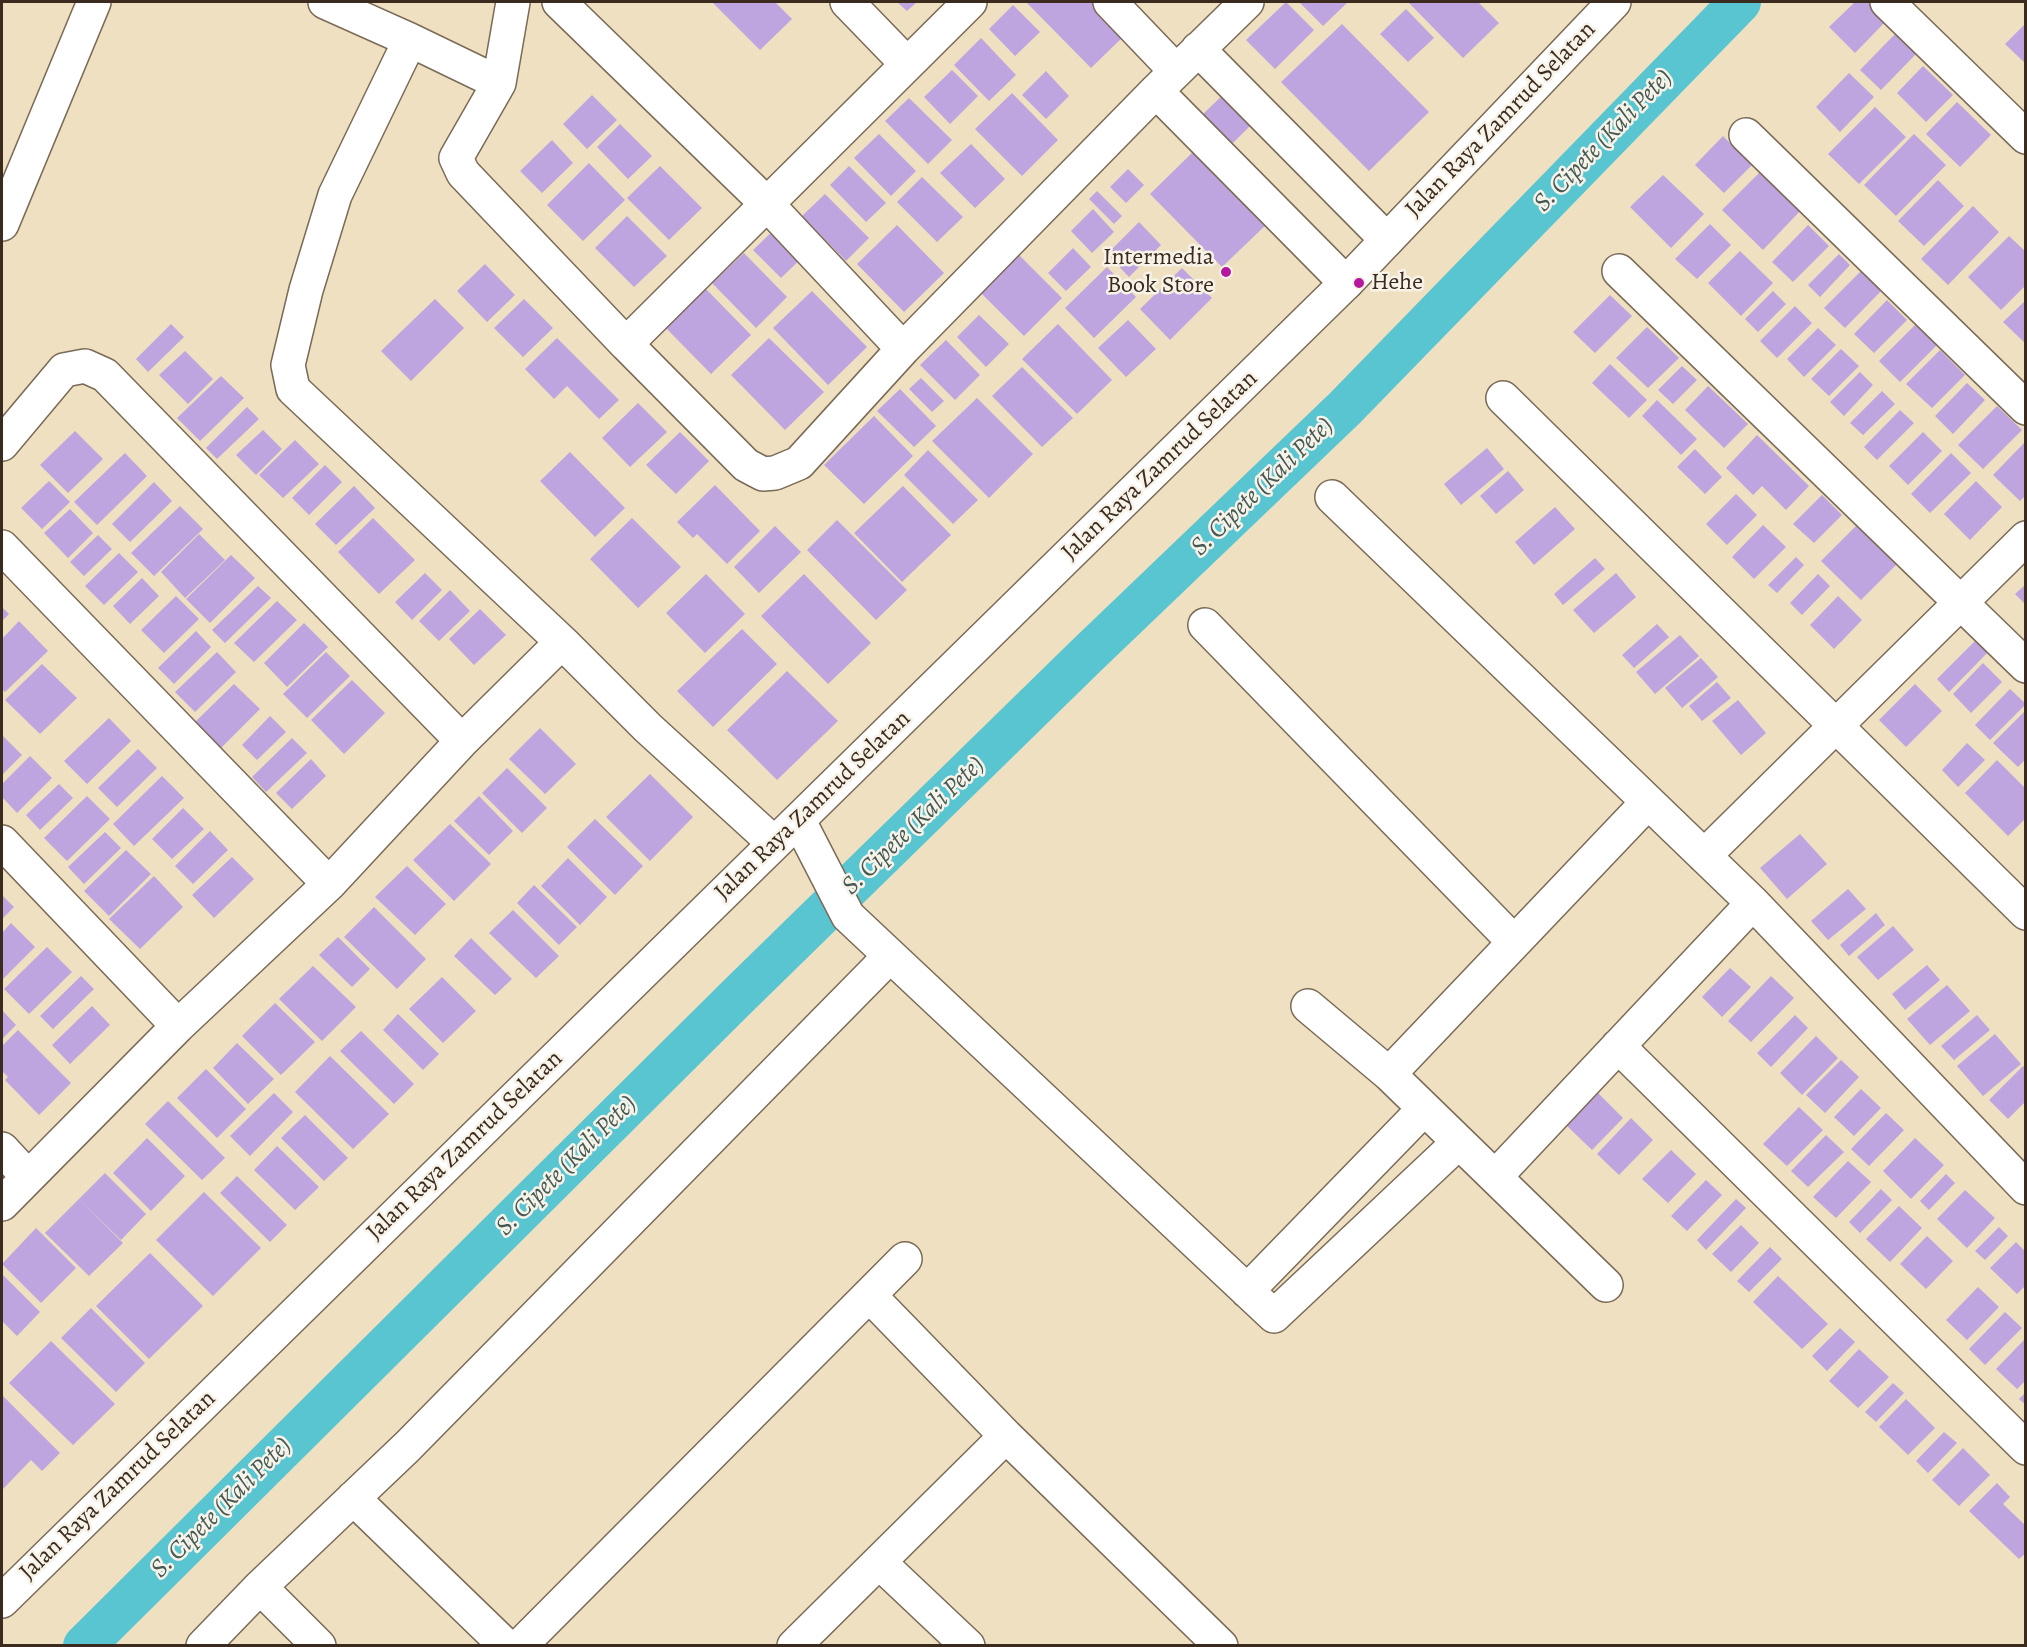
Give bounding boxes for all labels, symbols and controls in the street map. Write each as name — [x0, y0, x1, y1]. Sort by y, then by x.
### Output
street label: Jalan Raya Zamrud Selatan — [1400, 16, 1602, 224]
water label: S. Cipete (Kali Pete) — [1528, 63, 1680, 219]
place label: Intermedia Book Store — [1103, 244, 1214, 300]
marker: Intermedia Book Store — [1219, 265, 1233, 279]
place label: Hehe — [1371, 269, 1423, 297]
marker: Hehe — [1352, 276, 1366, 290]
street label: Jalan Raya Zamrud Selatan — [1056, 365, 1264, 567]
water label: S. Cipete (Kali Pete) — [1185, 411, 1341, 563]
street label: Jalan Raya Zamrud Selatan — [709, 705, 917, 907]
water label: S. Cipete (Kali Pete) — [836, 750, 992, 902]
street label: Jalan Raya Zamrud Selatan — [361, 1045, 569, 1247]
water label: S. Cipete (Kali Pete) — [490, 1089, 644, 1243]
street label: Jalan Raya Zamrud Selatan — [14, 1385, 222, 1587]
water label: S. Cipete (Kali Pete) — [145, 1431, 299, 1585]

